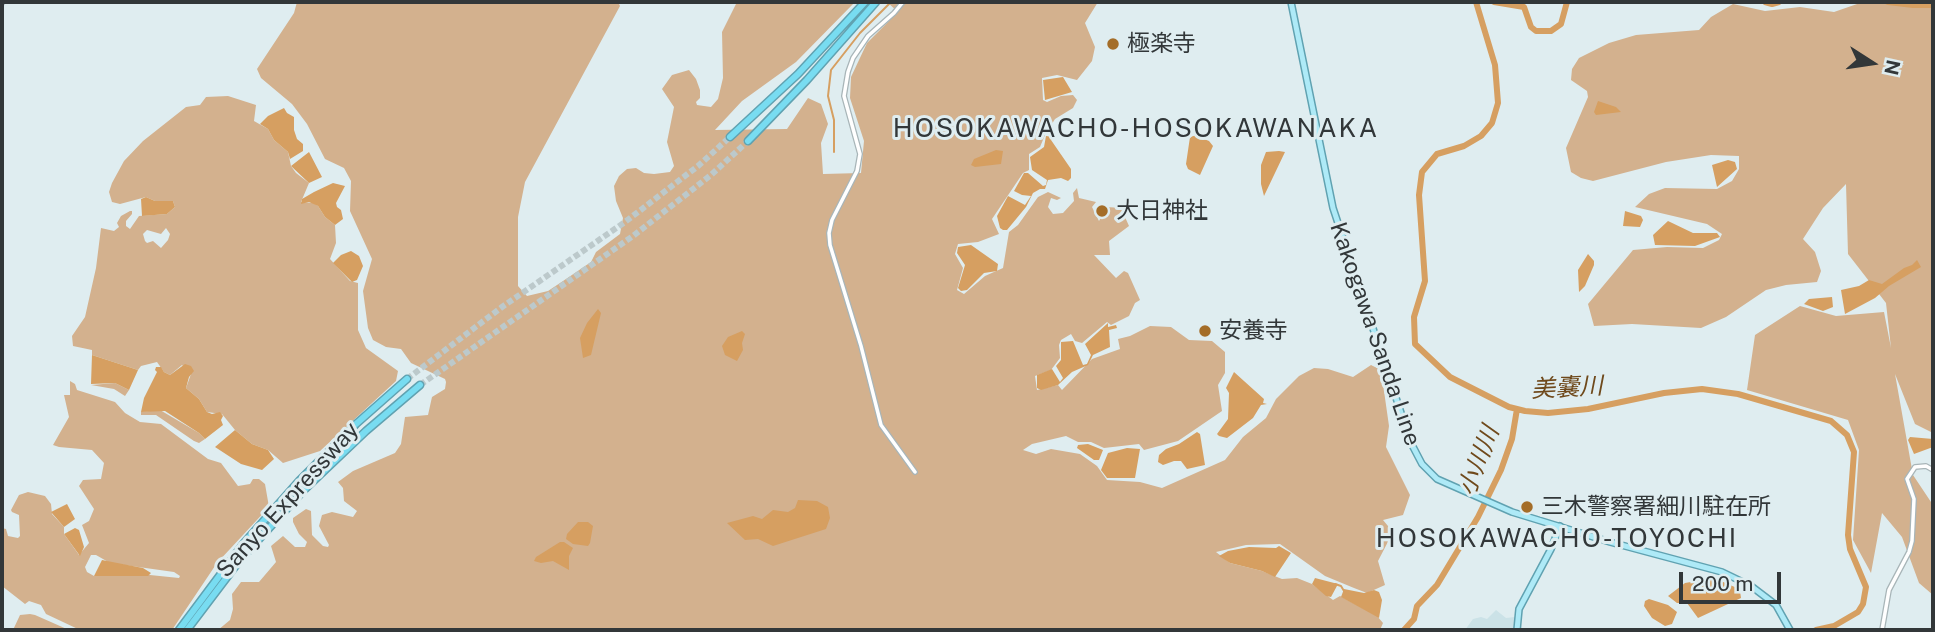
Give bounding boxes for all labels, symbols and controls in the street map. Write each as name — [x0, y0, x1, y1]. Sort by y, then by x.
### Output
north arrow — [1837, 28, 1907, 98]
place label: 極楽寺 — [1127, 30, 1196, 58]
marker: 極楽寺 — [1105, 36, 1121, 52]
text: N — [1880, 58, 1905, 77]
district label: HOSOKAWACHO-HOSOKAWANAKA — [896, 113, 1376, 145]
place label: 大日神社 — [1116, 197, 1208, 225]
marker: 大日神社 — [1094, 203, 1110, 219]
street label: Kakogawa Sanda Line — [1324, 219, 1426, 449]
place label: 安養寺 — [1219, 317, 1288, 345]
marker: 安養寺 — [1197, 323, 1213, 339]
water label: 美嚢川 — [1530, 372, 1604, 404]
street label: Sanyo Expressway — [211, 417, 365, 583]
water label: 小川川 — [1453, 422, 1505, 500]
place label: 三木警察署細川駐在所 — [1541, 493, 1771, 521]
marker: 三木警察署細川駐在所 — [1519, 499, 1535, 515]
district label: HOSOKAWACHO-TOYOCHI — [1378, 523, 1736, 555]
scale bar — [1683, 558, 1784, 602]
text: 200 m — [1692, 571, 1753, 596]

